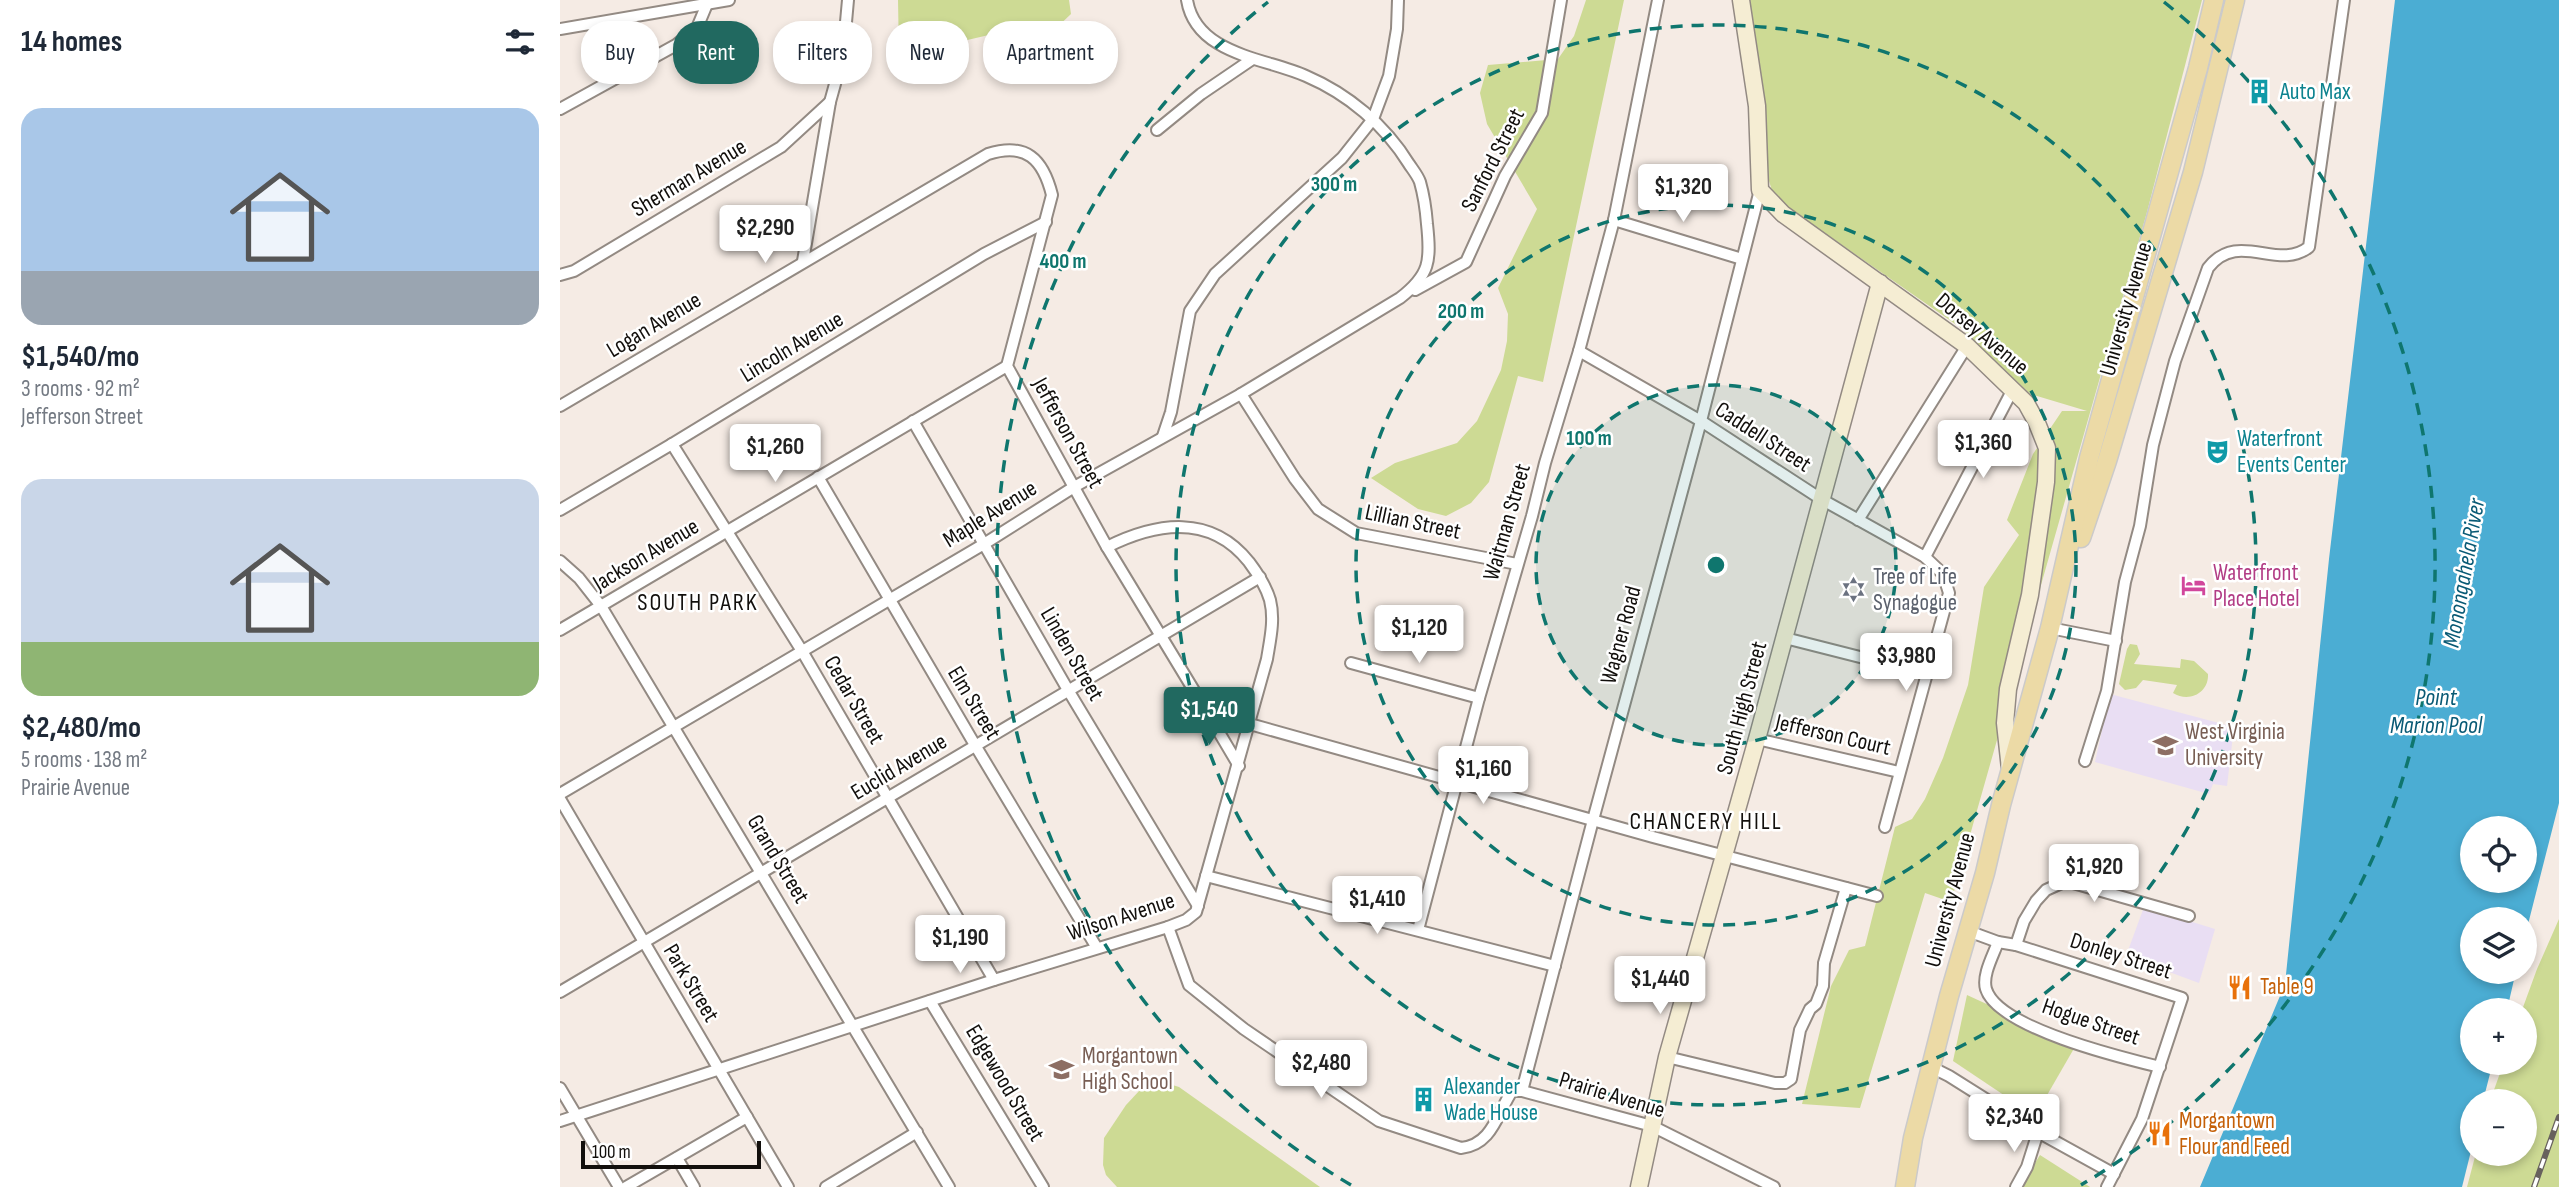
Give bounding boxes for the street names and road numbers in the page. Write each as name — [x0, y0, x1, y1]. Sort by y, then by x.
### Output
street label: Sanford Street — [1455, 104, 1531, 216]
street label: Sherman Avenue — [627, 133, 751, 223]
street label: University Avenue — [2094, 239, 2158, 379]
street label: Logan Avenue — [602, 286, 706, 364]
street label: Dorsey Avenue — [1930, 287, 2034, 381]
street label: Lincoln Avenue — [735, 305, 849, 389]
street label: Jefferson Street — [1026, 372, 1110, 493]
street label: Caddell Street — [1710, 396, 1816, 478]
street label: Waitman Street — [1477, 460, 1537, 584]
street label: Maple Avenue — [938, 474, 1042, 554]
street label: Lillian Street — [1363, 498, 1463, 546]
street label: Jackson Avenue — [587, 512, 704, 598]
street label: Wagner Road — [1595, 583, 1647, 687]
street label: Linden Street — [1034, 602, 1110, 706]
street label: South High Street — [1711, 638, 1773, 778]
street label: Cedar Street — [818, 651, 890, 749]
street label: Elm Street — [941, 661, 1007, 745]
street label: Jefferson Court — [1772, 708, 1893, 762]
street label: Euclid Avenue — [846, 727, 952, 807]
street label: Grand Street — [741, 810, 815, 908]
street label: University Avenue — [1919, 830, 1981, 970]
street label: Wilson Avenue — [1064, 887, 1178, 947]
street label: Donley Street — [2067, 926, 2175, 986]
street label: Park Street — [657, 939, 725, 1027]
street label: Hogue Street — [2039, 992, 2143, 1052]
street label: Edgewood Street — [959, 1020, 1051, 1146]
street label: Prairie Avenue — [1556, 1066, 1668, 1124]

